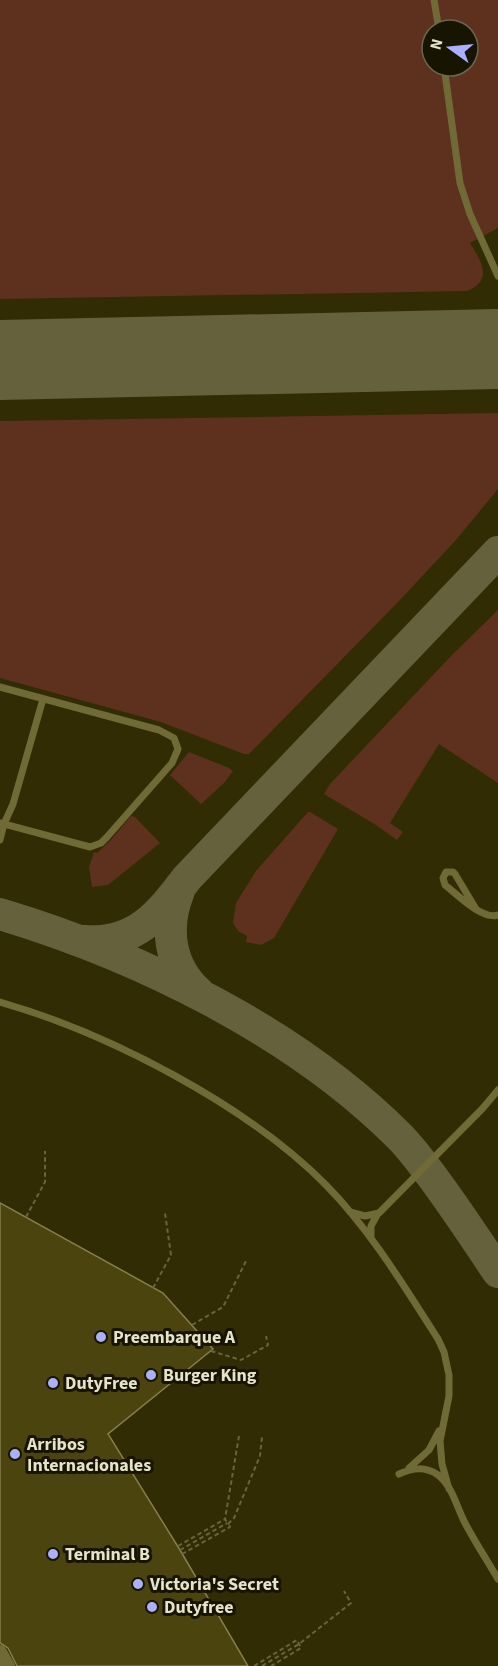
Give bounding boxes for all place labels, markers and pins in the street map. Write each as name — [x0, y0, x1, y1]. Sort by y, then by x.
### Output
place label: Preembarque A — [113, 1325, 236, 1350]
marker: Preembarque A — [94, 1330, 108, 1344]
place label: Burger King — [163, 1363, 257, 1388]
marker: Burger King — [144, 1368, 158, 1382]
place label: DutyFree — [65, 1371, 138, 1396]
marker: DutyFree — [46, 1376, 60, 1390]
place label: Arribos Internacionales — [26, 1432, 151, 1478]
marker: Arribos Internacionales — [8, 1447, 22, 1461]
place label: Terminal B — [65, 1542, 150, 1567]
marker: Terminal B — [46, 1547, 60, 1561]
place label: Victoria's Secret — [149, 1572, 279, 1597]
marker: Victoria's Secret — [131, 1577, 145, 1591]
place label: Dutyfree — [164, 1595, 234, 1620]
marker: Dutyfree — [145, 1600, 159, 1614]

